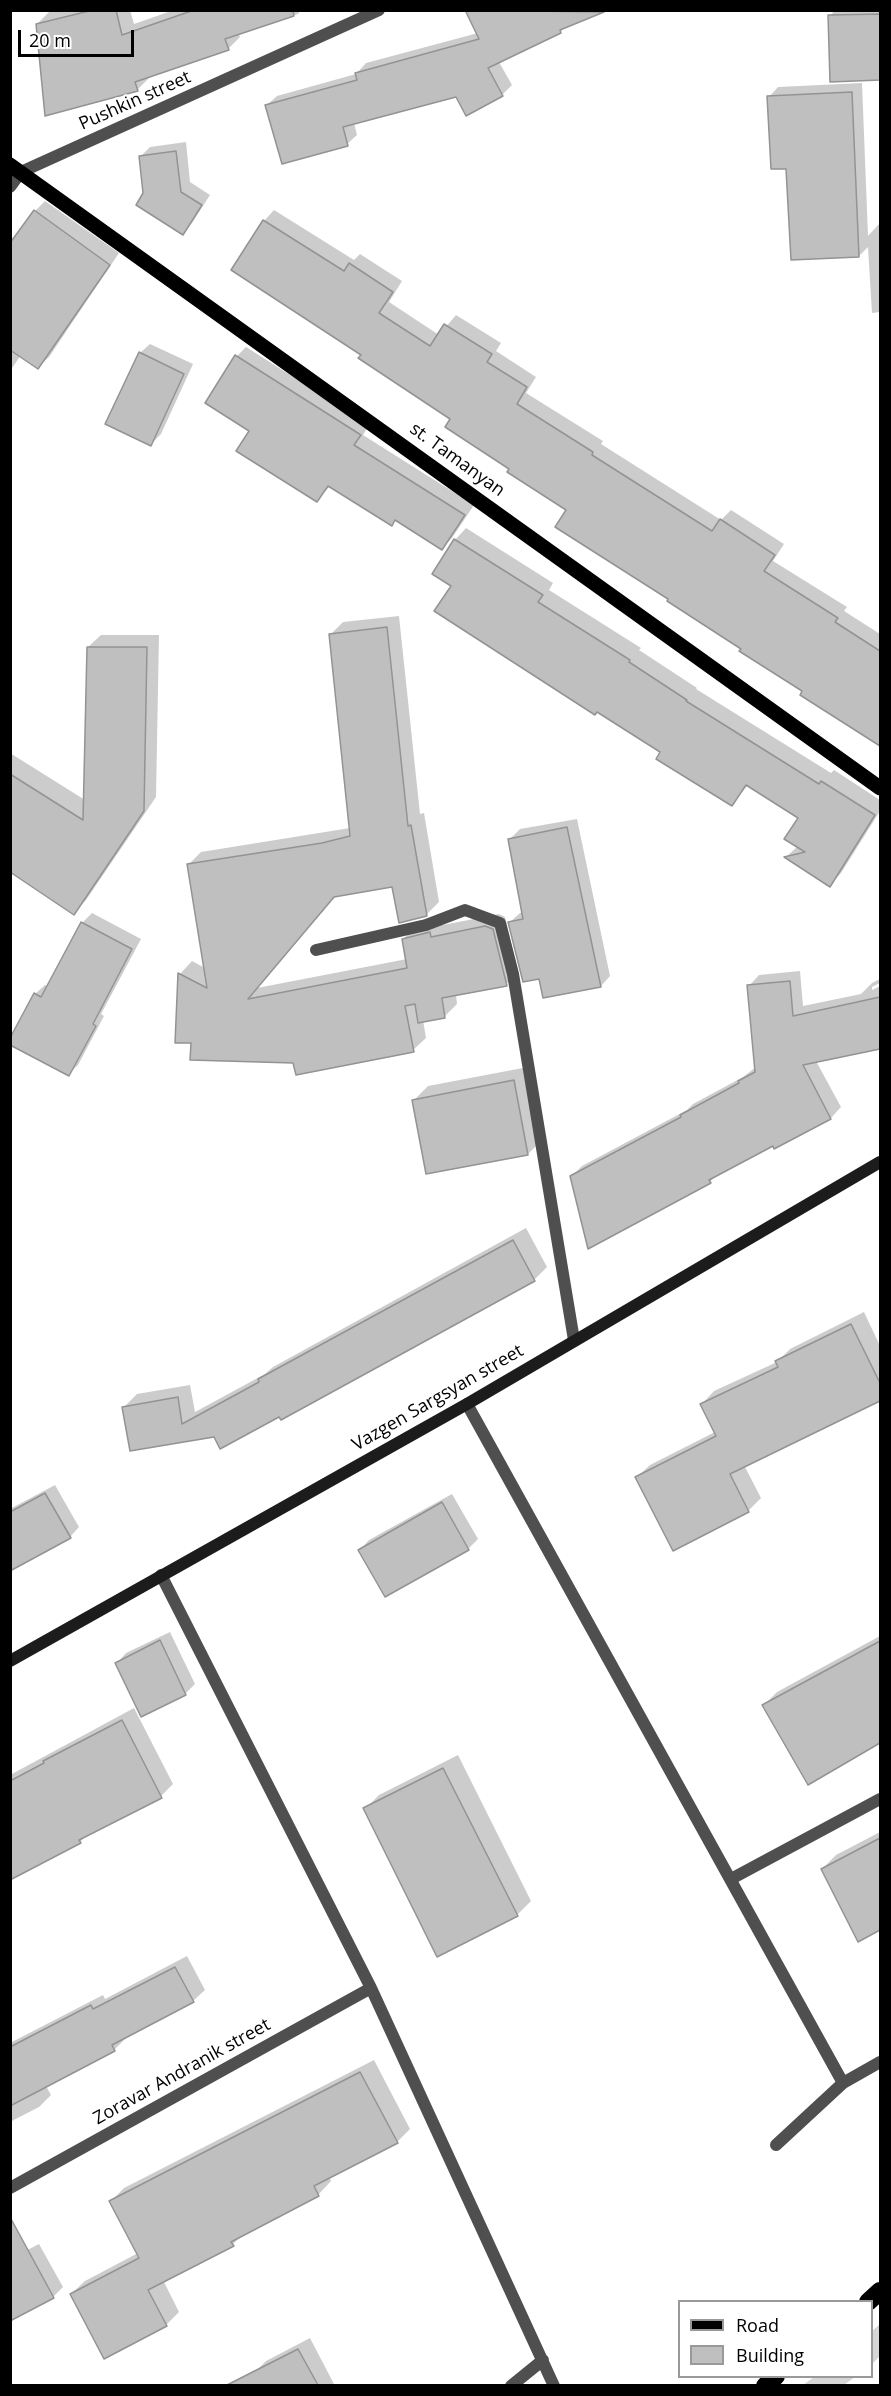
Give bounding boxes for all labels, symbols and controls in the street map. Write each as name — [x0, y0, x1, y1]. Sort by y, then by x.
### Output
scale bar — [21, 18, 136, 56]
text: 20 m — [29, 28, 71, 52]
street label: Pushkin street — [76, 67, 194, 135]
street label: st. Tamanyan — [405, 418, 509, 502]
street label: Vazgen Sargsyan street — [349, 1340, 527, 1456]
street label: Zoravar Andranik street — [90, 2014, 274, 2130]
legend — [678, 2300, 873, 2378]
text: Road — [736, 2313, 779, 2337]
text: Building — [736, 2343, 804, 2367]

